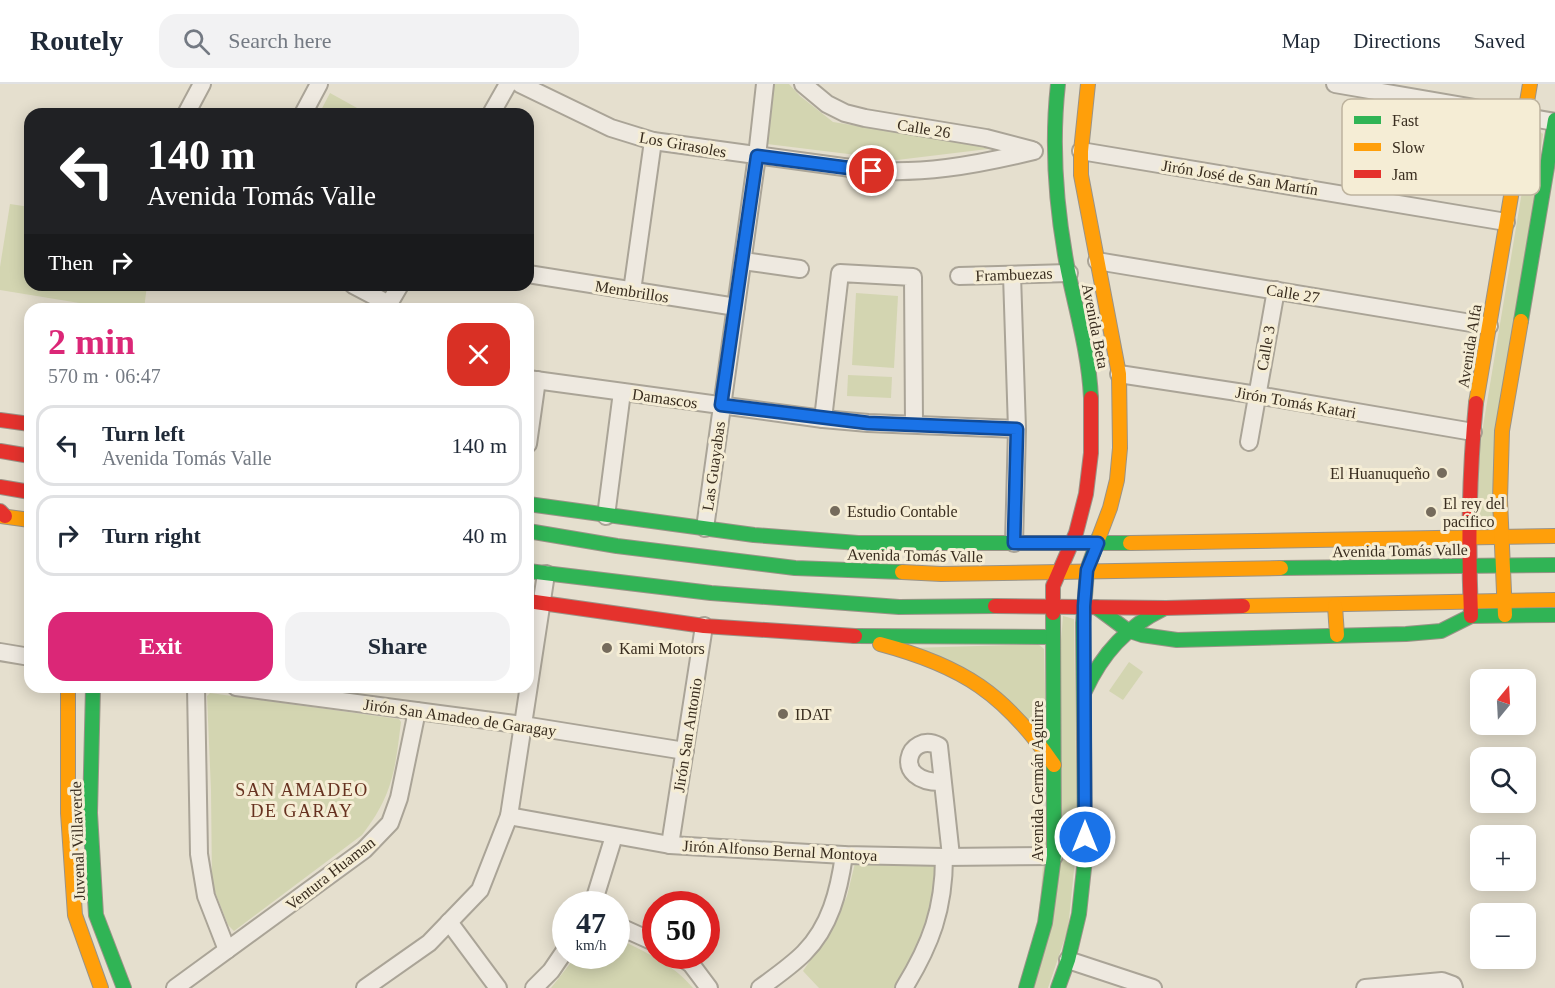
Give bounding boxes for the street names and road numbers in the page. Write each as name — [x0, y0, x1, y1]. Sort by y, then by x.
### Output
street label: Calle 26 — [896, 116, 952, 141]
street label: Los Girasoles — [638, 128, 728, 161]
street label: Jirón José de San Martín — [1160, 157, 1319, 198]
street label: Frambuezas — [975, 265, 1053, 284]
street label: Membrillos — [594, 277, 670, 306]
street label: Calle 27 — [1265, 281, 1321, 306]
street label: Avenida Beta — [1079, 282, 1112, 370]
street label: Avenida Alfa — [1454, 303, 1485, 389]
street label: Calle 3 — [1253, 324, 1278, 372]
street label: Jirón Tomás Katari — [1234, 384, 1358, 422]
street label: Damascos — [631, 386, 699, 411]
street label: Las Guayabas — [699, 420, 729, 512]
street label: Avenida Tomás Valle — [1332, 541, 1468, 560]
street label: Avenida Tomás Valle — [847, 546, 983, 565]
street label: Jirón San Antonio — [670, 677, 705, 793]
street label: Jirón San Amadeo de Garagay — [362, 696, 557, 740]
street label: Avenida Germán Aguirre — [1029, 700, 1047, 862]
street label: Juvenal Villaverde — [67, 781, 88, 901]
street label: Ventura Huaman — [283, 833, 378, 913]
street label: Jirón Alfonso Bernal Montoya — [682, 837, 878, 865]

